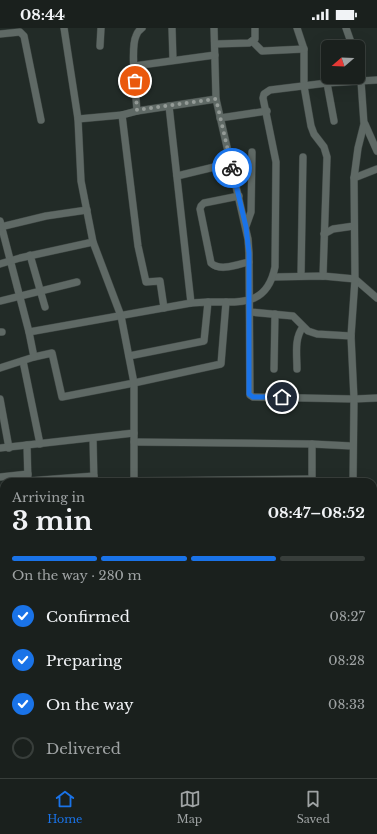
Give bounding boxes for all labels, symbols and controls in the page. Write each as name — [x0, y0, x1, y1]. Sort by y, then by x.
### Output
text: 08:44 — [20, 5, 65, 24]
north arrow — [321, 40, 365, 84]
map controls — [321, 40, 365, 84]
pin — [118, 64, 152, 98]
icon: bag — [124, 70, 146, 92]
courier — [212, 148, 252, 188]
icon: bike — [221, 157, 243, 179]
pin — [265, 380, 299, 414]
icon: home — [271, 386, 293, 408]
text: Arriving in — [12, 489, 85, 506]
text: 08:47–08:52 — [268, 503, 365, 522]
text: 3 min — [12, 505, 93, 537]
text: On the way · 280 m — [12, 567, 141, 584]
icon: check — [12, 605, 34, 627]
text: Confirmed — [46, 607, 130, 626]
text: 08:27 — [330, 608, 365, 625]
icon: check — [12, 649, 34, 671]
text: Preparing — [46, 651, 122, 670]
text: 08:28 — [328, 652, 365, 669]
icon: check — [12, 693, 34, 715]
text: On the way — [46, 695, 134, 714]
text: 08:33 — [328, 696, 365, 713]
text: Delivered — [46, 739, 121, 758]
tab: Home — [47, 788, 82, 826]
tab: Map — [177, 788, 202, 826]
tab: Saved — [297, 788, 330, 826]

